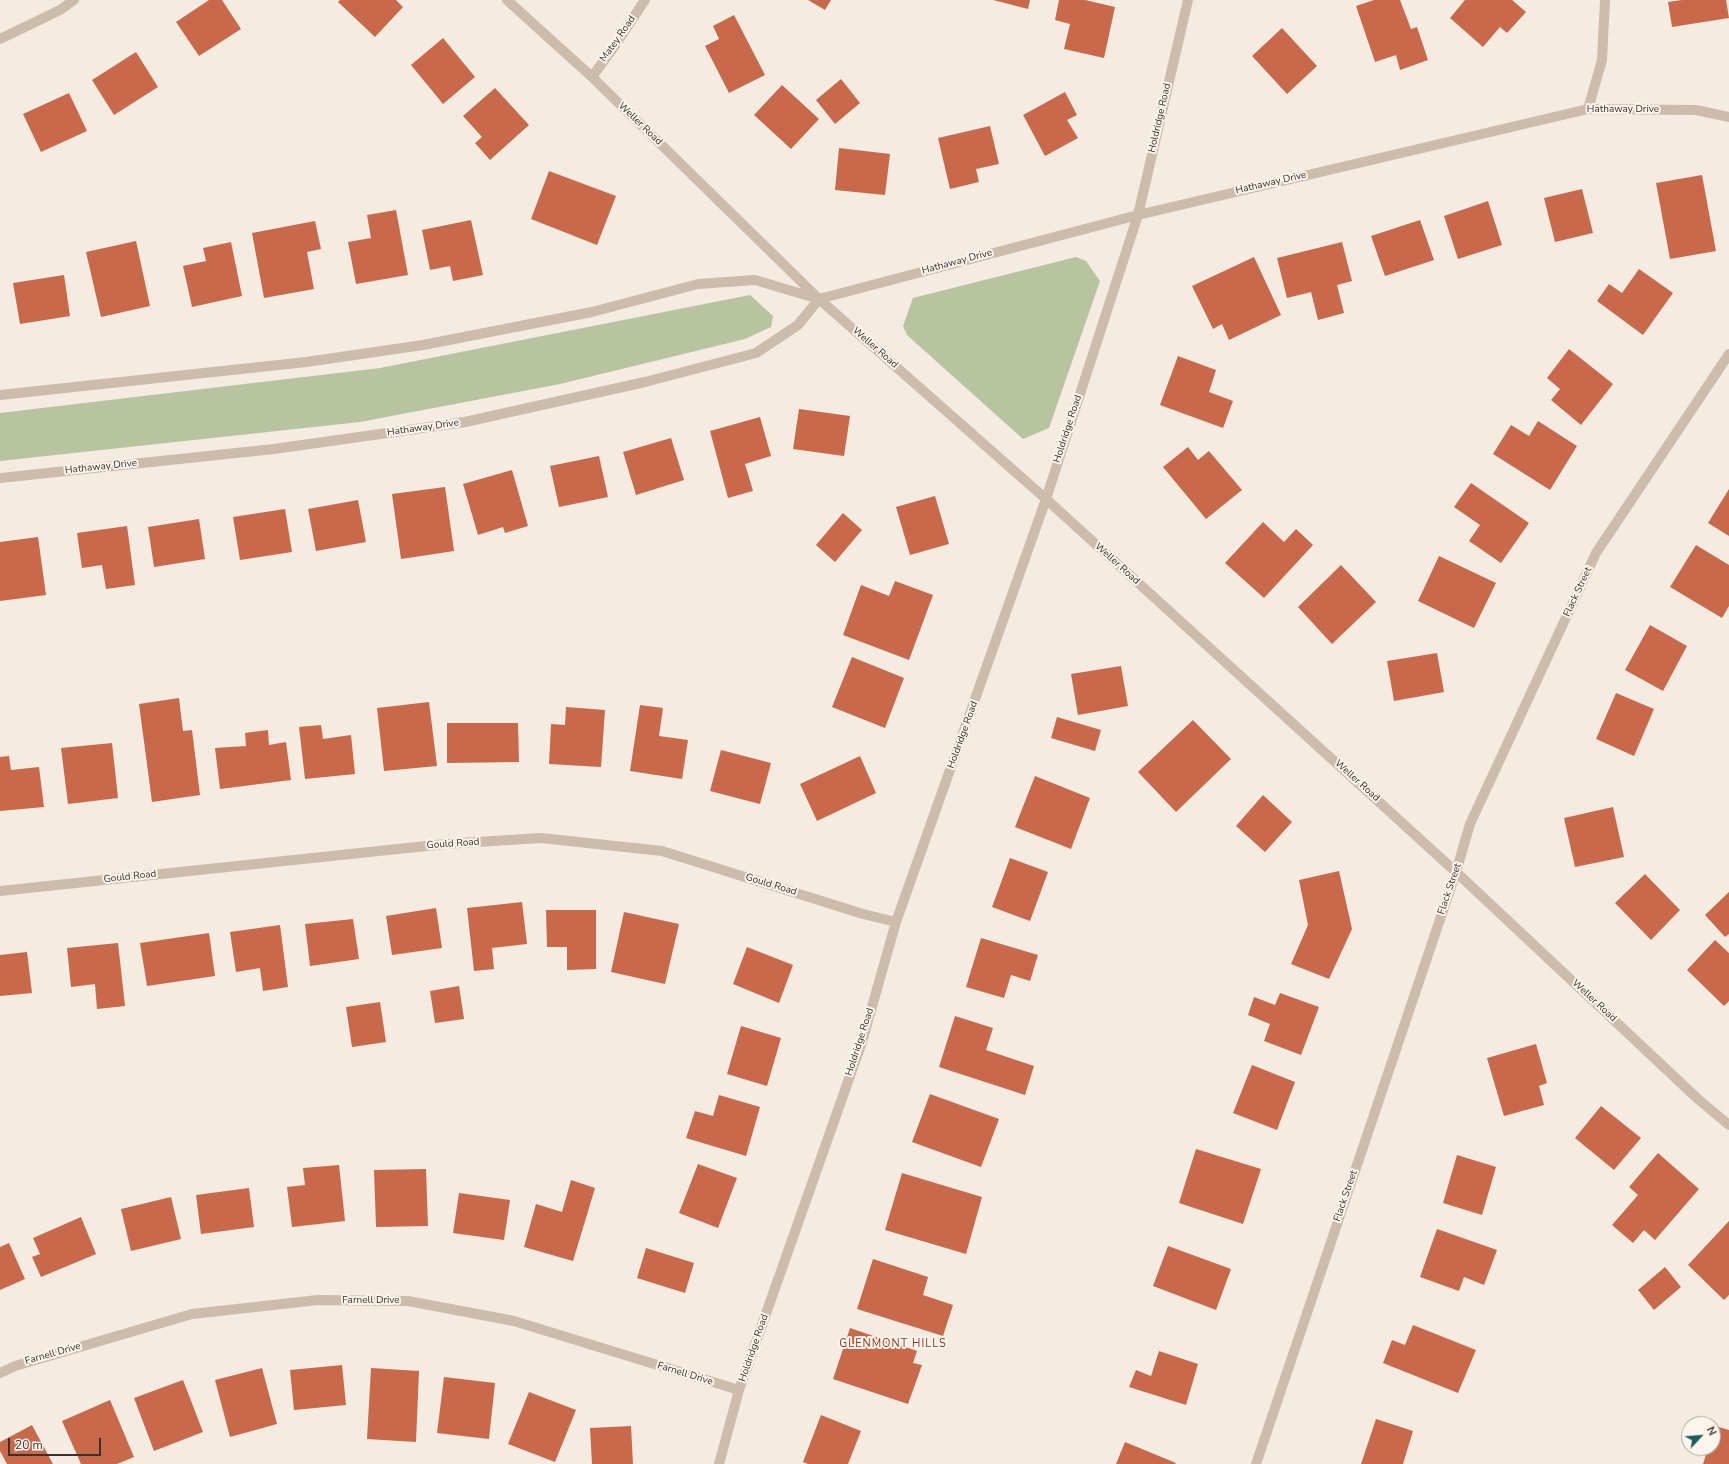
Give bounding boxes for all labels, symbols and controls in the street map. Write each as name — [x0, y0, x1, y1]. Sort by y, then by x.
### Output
street label: Matey Road — [598, 14, 638, 64]
street label: Holdridge Road — [1146, 82, 1174, 154]
street label: Weller Road — [616, 100, 664, 148]
street label: Hathaway Drive — [1587, 104, 1659, 116]
street label: Hathaway Drive — [1234, 169, 1308, 197]
street label: Hathaway Drive — [921, 247, 993, 277]
street label: Weller Road — [850, 325, 900, 371]
street label: Holdridge Road — [1051, 394, 1085, 464]
street label: Hathaway Drive — [386, 417, 460, 439]
street label: Hathaway Drive — [64, 457, 138, 477]
street label: Weller Road — [1092, 541, 1142, 587]
street label: Flack Street — [1561, 565, 1595, 619]
street label: Holdridge Road — [945, 700, 981, 770]
street label: Weller Road — [1332, 758, 1382, 804]
street label: Gould Road — [426, 836, 480, 852]
street label: Flack Street — [1436, 862, 1464, 916]
street label: Gould Road — [103, 868, 157, 886]
street label: Gould Road — [744, 872, 798, 898]
street label: Weller Road — [1569, 977, 1619, 1025]
street label: Holdridge Road — [843, 1007, 877, 1077]
street label: Flack Street — [1332, 1169, 1360, 1223]
street label: Farnell Drive — [342, 1295, 400, 1307]
street label: Holdridge Road — [737, 1313, 771, 1383]
district label: GLENMONT HILLS — [839, 1337, 947, 1351]
street label: Farnell Drive — [24, 1340, 82, 1368]
street label: Farnell Drive — [656, 1360, 714, 1388]
north arrow — [1681, 1416, 1721, 1456]
text: N — [1703, 1424, 1720, 1438]
scale bar — [10, 1430, 103, 1456]
text: 20 m — [15, 1437, 43, 1453]

